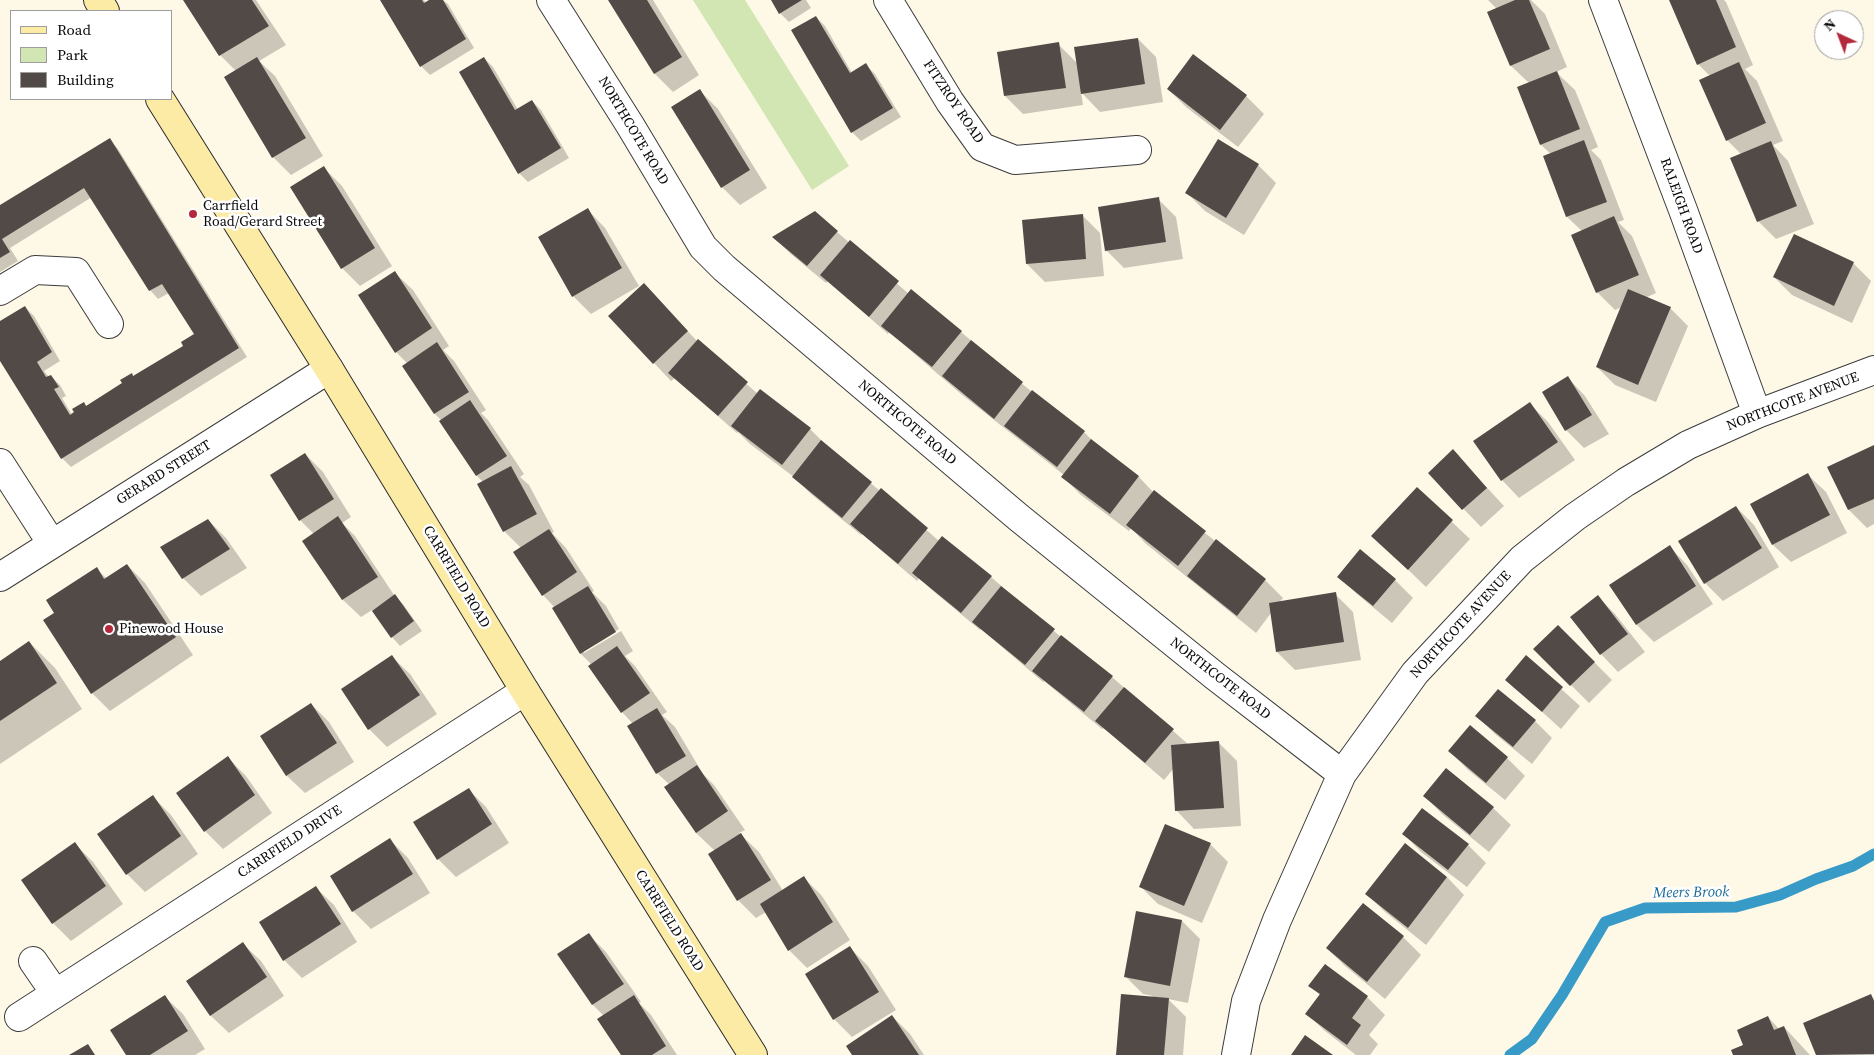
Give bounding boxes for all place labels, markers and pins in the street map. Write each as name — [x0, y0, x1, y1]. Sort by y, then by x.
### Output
place label: Carrfield Road/Gerard Street — [203, 198, 322, 230]
marker: Carrfield Road/Gerard Street — [187, 208, 199, 220]
place label: Pinewood House — [119, 621, 224, 637]
marker: Pinewood House — [103, 623, 115, 635]

